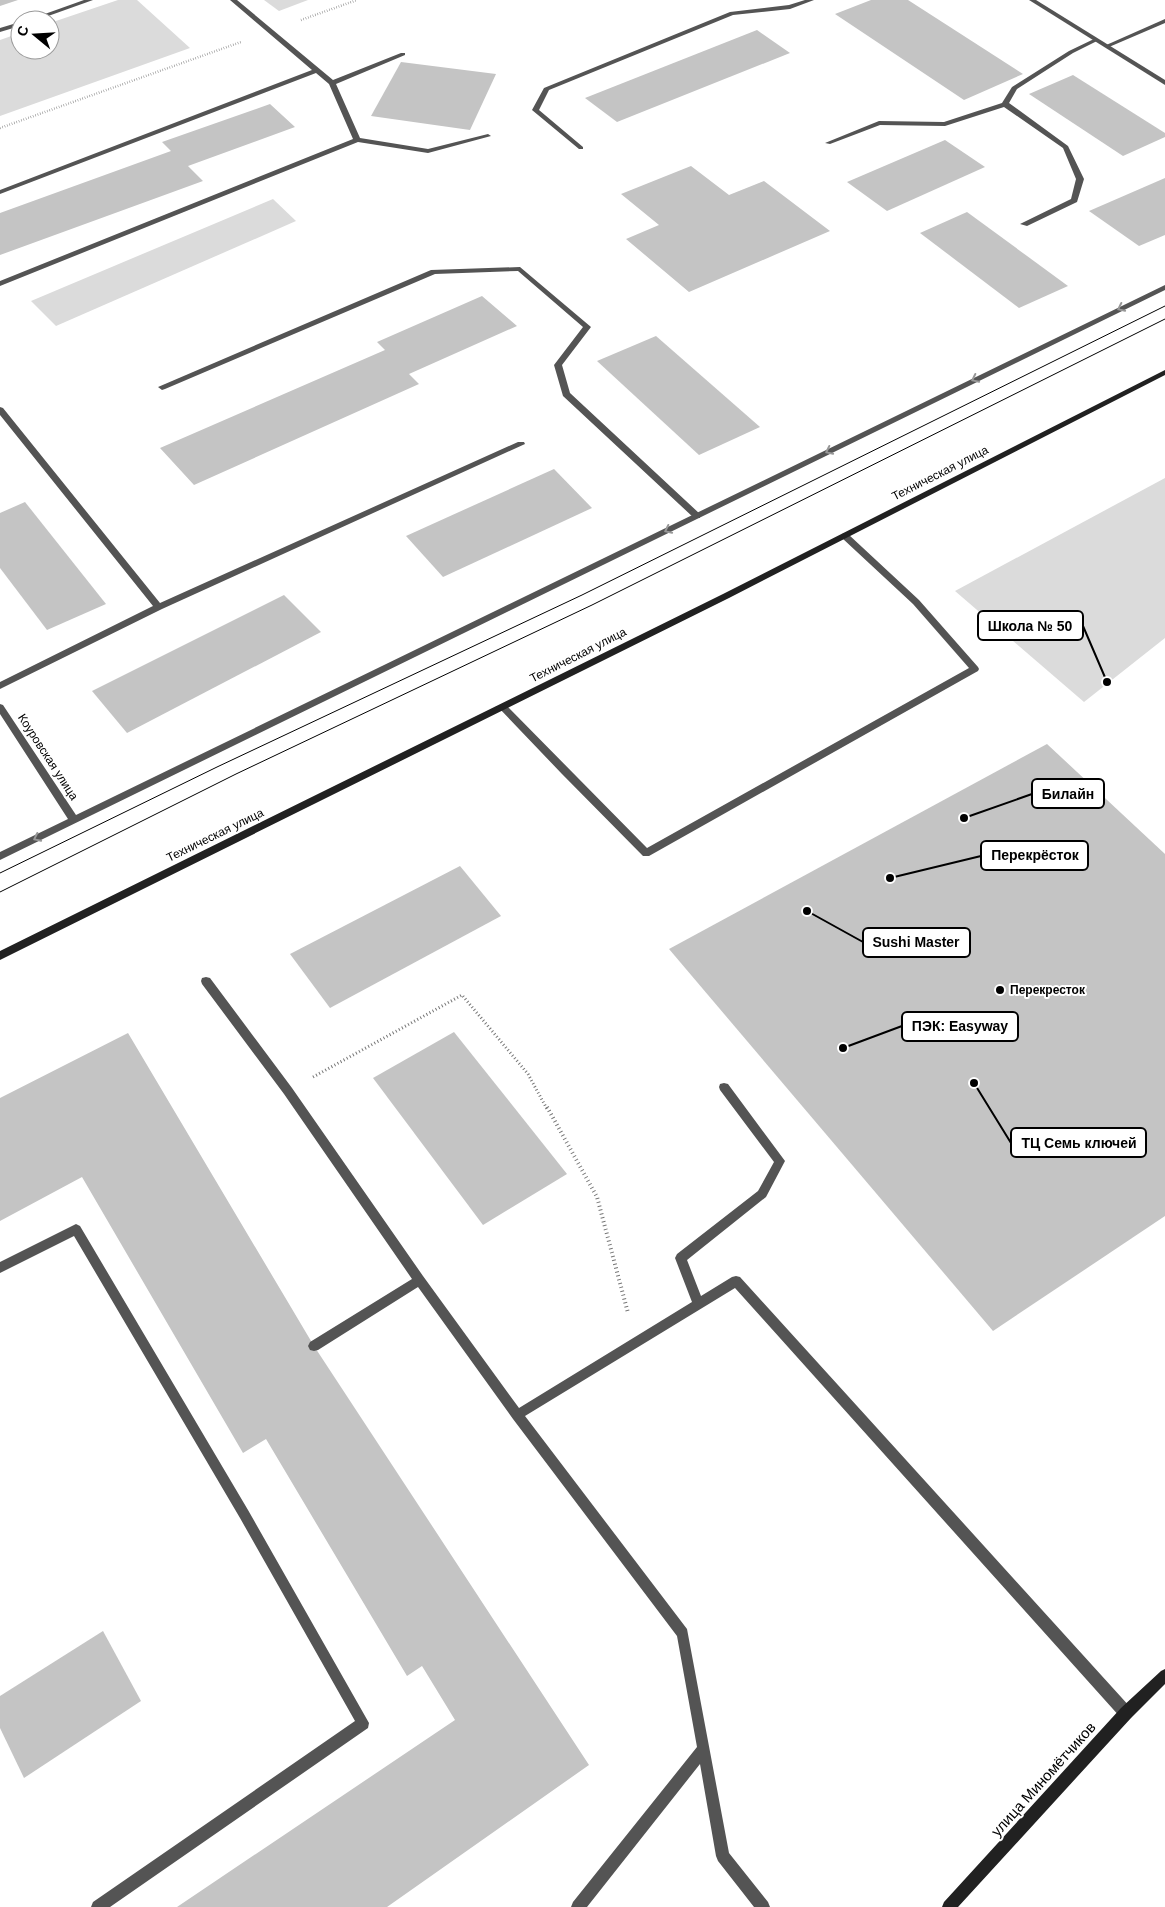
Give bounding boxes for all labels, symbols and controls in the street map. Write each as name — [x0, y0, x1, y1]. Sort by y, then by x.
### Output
north arrow — [10, 10, 60, 60]
text: С — [13, 24, 32, 38]
one-way arrow — [1117, 302, 1126, 312]
one-way arrow — [971, 373, 980, 384]
street label: Техническая улица — [889, 442, 991, 503]
one-way arrow — [825, 445, 834, 455]
one-way arrow — [664, 524, 673, 534]
callout: Школа № 50 — [978, 611, 1083, 640]
text: Школа № 50 — [988, 618, 1073, 634]
street label: Техническая улица — [527, 624, 629, 685]
street label: Коуровская улица — [15, 711, 81, 803]
callout: Билайн — [1032, 779, 1104, 808]
text: Билайн — [1042, 786, 1094, 802]
street label: Техническая улица — [164, 805, 266, 865]
one-way arrow — [33, 831, 42, 842]
callout: Перекрёсток — [981, 841, 1088, 870]
text: Перекрёсток — [991, 847, 1080, 863]
callout: Sushi Master — [863, 928, 970, 957]
text: Sushi Master — [872, 934, 960, 950]
place label: Перекресток — [1010, 983, 1086, 997]
marker: Перекресток — [994, 984, 1006, 996]
callout: ПЭК: Easyway — [902, 1012, 1018, 1041]
text: ПЭК: Easyway — [912, 1018, 1008, 1034]
callout: ТЦ Семь ключей — [1011, 1128, 1146, 1157]
text: ТЦ Семь ключей — [1021, 1135, 1137, 1151]
street label: улица Миномётчиков — [987, 1718, 1099, 1840]

